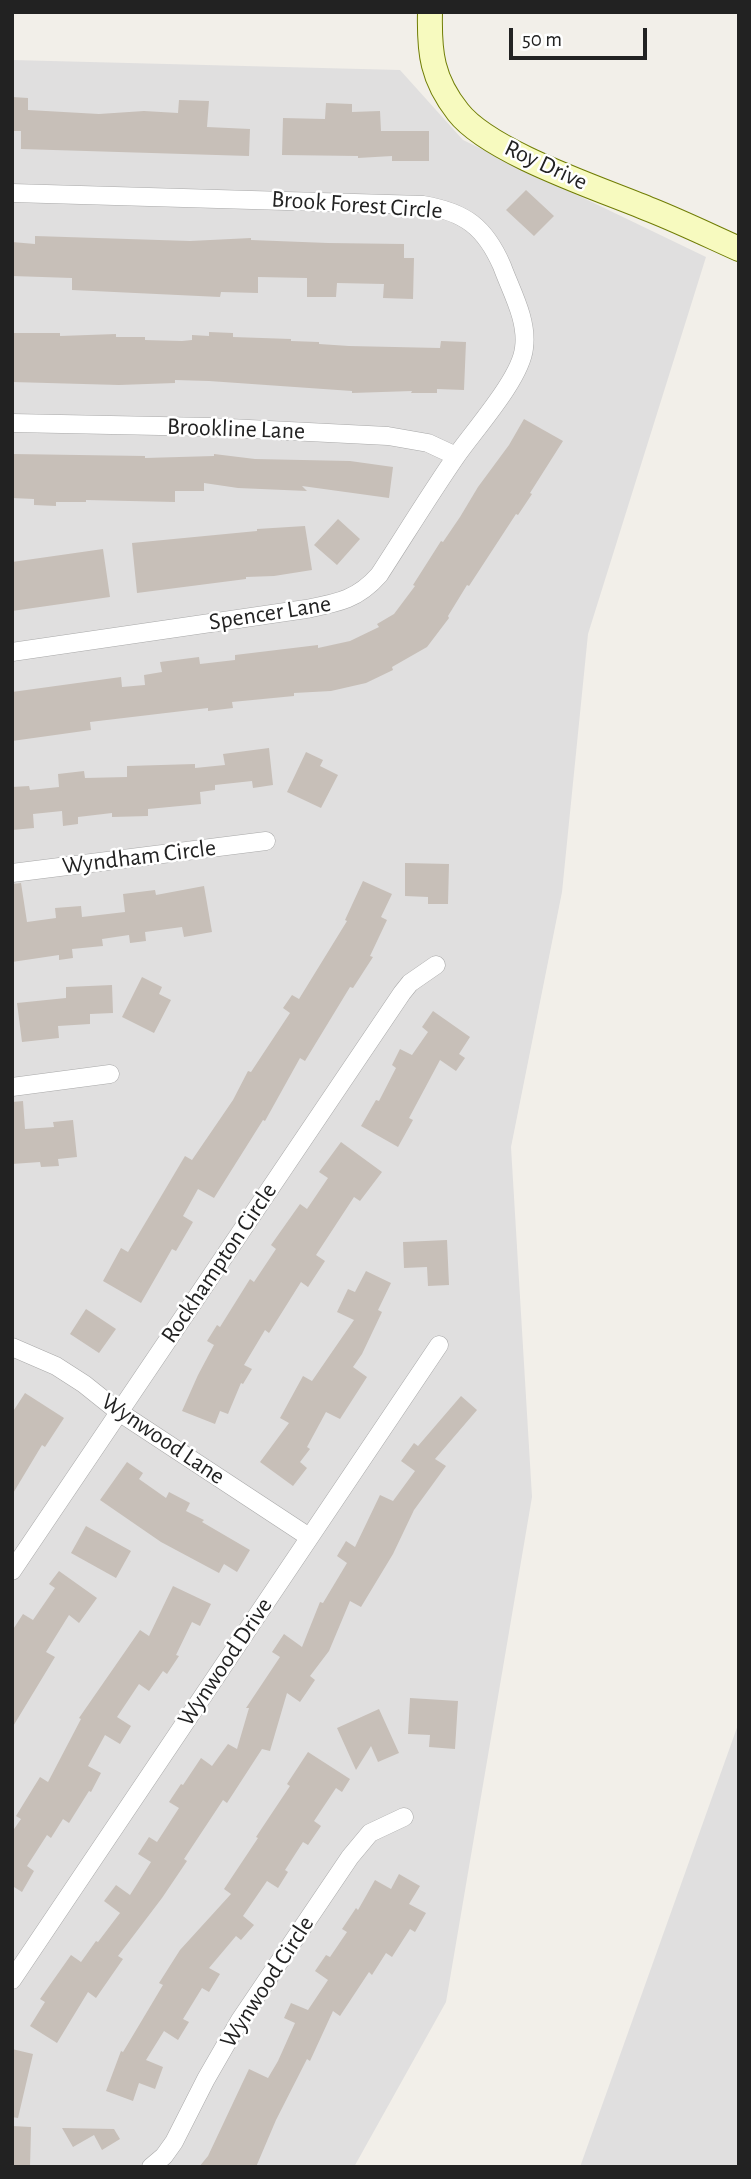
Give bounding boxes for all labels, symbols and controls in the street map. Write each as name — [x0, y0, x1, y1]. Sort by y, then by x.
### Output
scale bar — [513, 14, 651, 58]
text: 50 m — [522, 29, 562, 50]
street label: Roy Drive — [500, 133, 592, 197]
street label: Brook Forest Circle — [270, 185, 444, 225]
street label: Brookline Lane — [166, 412, 306, 446]
street label: Spencer Lane — [207, 589, 333, 637]
street label: Wyndham Circle — [60, 833, 218, 881]
street label: Rockhampton Circle — [155, 1178, 283, 1348]
street label: Wynwood Lane — [96, 1387, 230, 1491]
street label: Wynwood Drive — [171, 1592, 279, 1732]
street label: Wynwood Circle — [214, 1911, 320, 2053]

